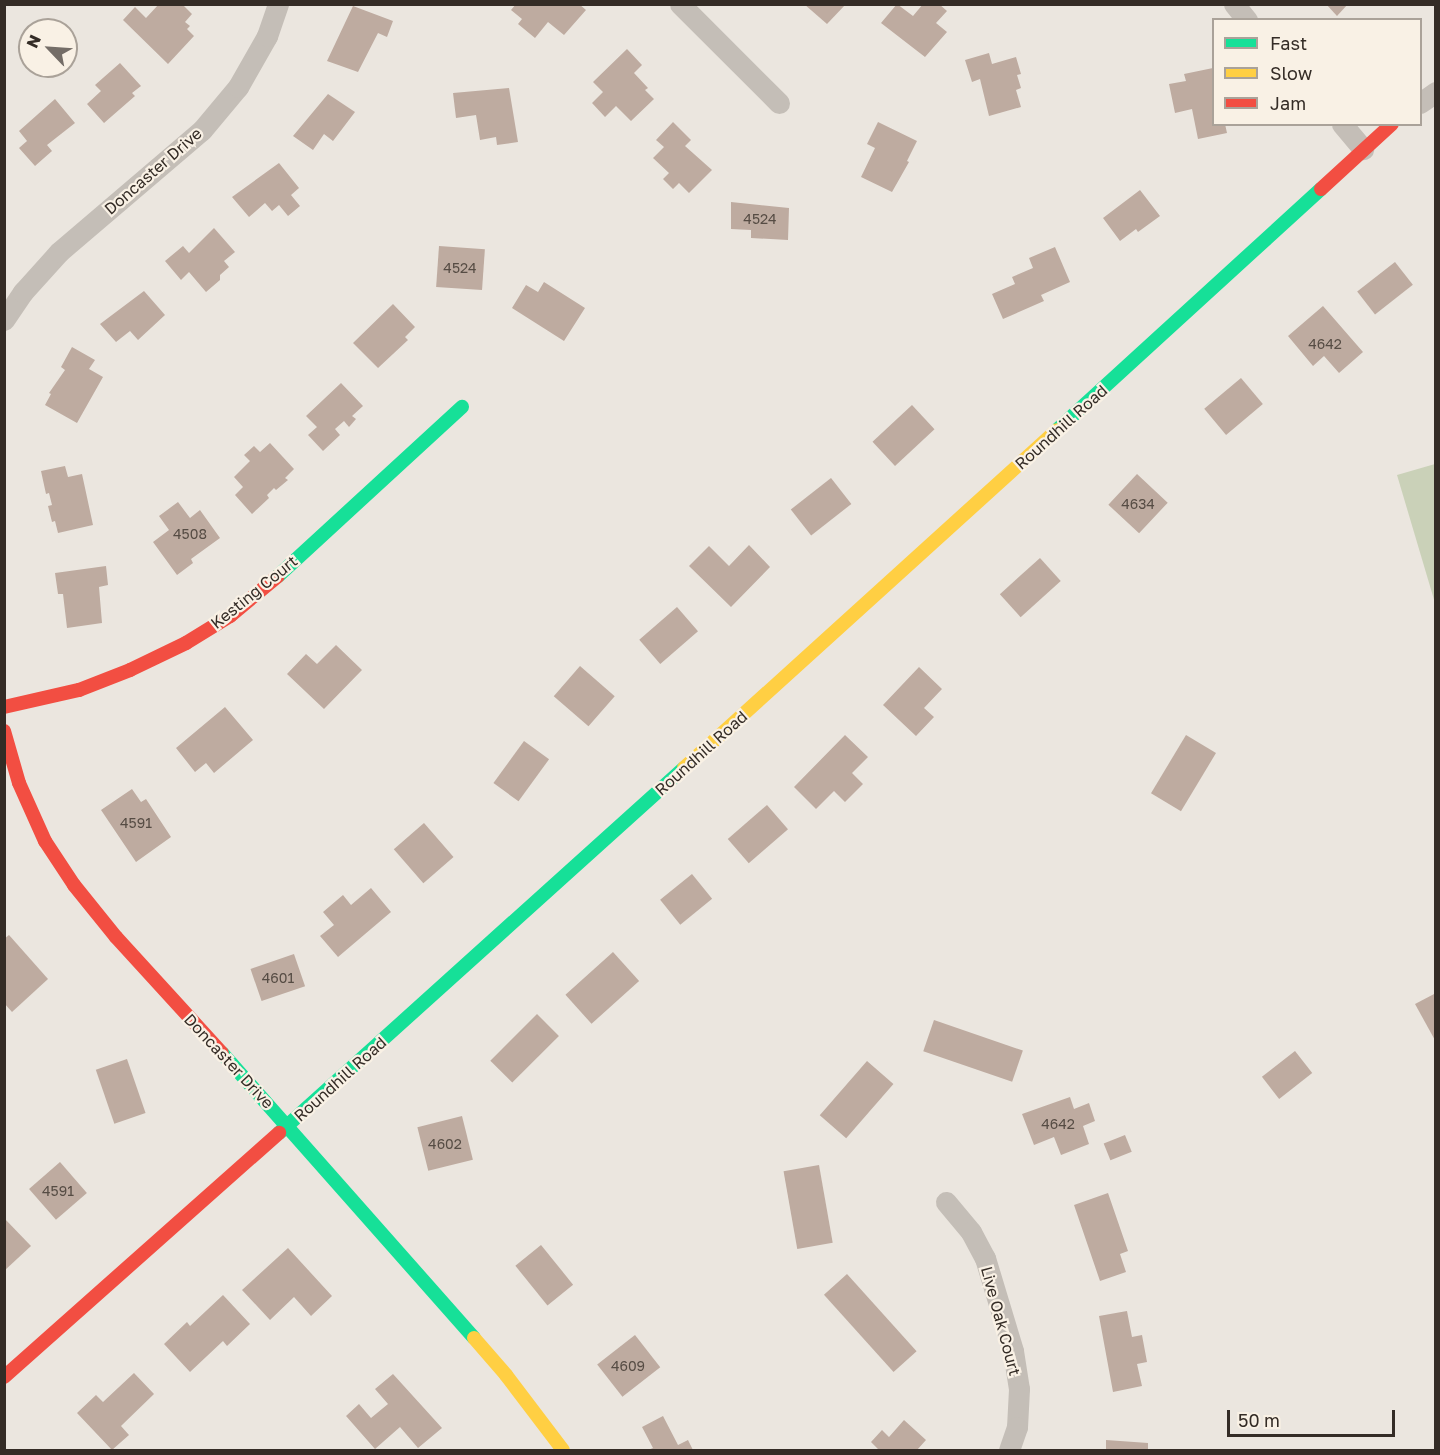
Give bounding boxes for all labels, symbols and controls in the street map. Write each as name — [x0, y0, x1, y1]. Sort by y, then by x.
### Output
north arrow — [18, 18, 78, 78]
legend — [1212, 18, 1422, 126]
text: N — [22, 32, 45, 51]
text: Fast — [1270, 32, 1307, 54]
text: Slow — [1270, 62, 1312, 84]
text: Jam — [1270, 92, 1306, 114]
street label: Doncaster Drive — [100, 124, 206, 218]
house number: 4524 — [743, 211, 777, 227]
house number: 4524 — [443, 260, 477, 276]
house number: 4642 — [1308, 336, 1342, 352]
street label: Roundhill Road — [1011, 381, 1111, 473]
house number: 4634 — [1121, 496, 1155, 512]
house number: 4508 — [173, 526, 207, 542]
street label: Kesting Court — [207, 551, 301, 633]
street label: Roundhill Road — [651, 707, 751, 799]
house number: 4591 — [120, 815, 152, 831]
house number: 4601 — [262, 970, 294, 986]
street label: Doncaster Drive — [180, 1010, 278, 1112]
street label: Roundhill Road — [290, 1033, 390, 1125]
house number: 4642 — [1041, 1116, 1075, 1132]
house number: 4602 — [428, 1136, 462, 1152]
house number: 4591 — [42, 1183, 74, 1199]
street label: Live Oak Court — [977, 1264, 1025, 1378]
house number: 4609 — [611, 1358, 645, 1374]
scale bar — [1230, 1398, 1398, 1436]
text: 50 m — [1238, 1409, 1280, 1431]

